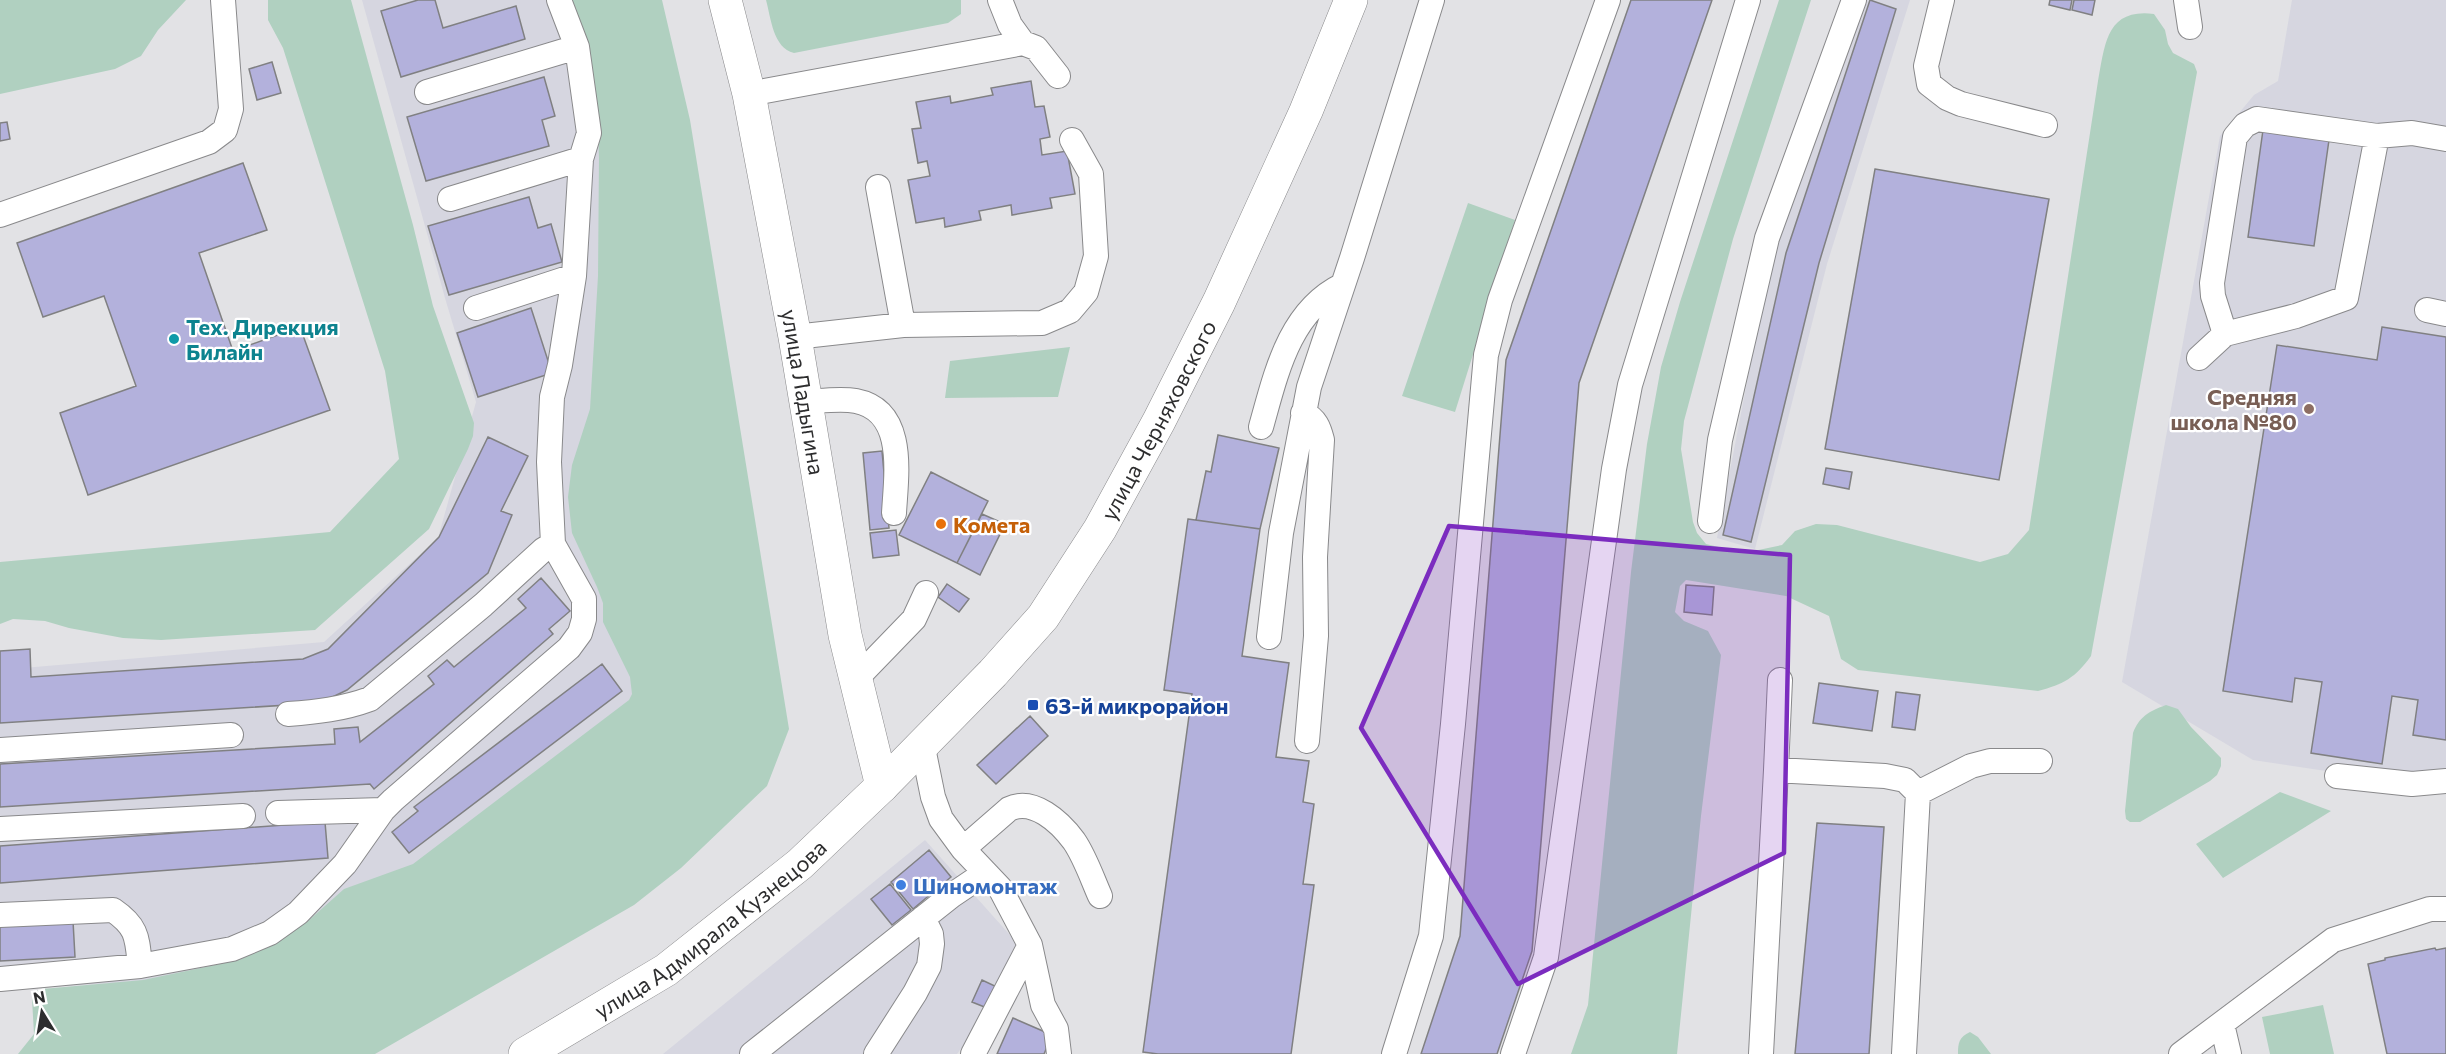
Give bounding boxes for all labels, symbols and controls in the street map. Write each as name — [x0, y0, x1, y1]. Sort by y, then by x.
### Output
street label: улица Ладыгина — [777, 307, 831, 477]
place label: Тех. Дирекция Билайн — [186, 313, 339, 365]
street label: улица Черняховского — [1094, 315, 1221, 524]
marker: Тех. Дирекция Билайн — [167, 332, 181, 346]
place label: Средняя школа №80 — [2170, 383, 2297, 435]
marker: Средняя школа №80 — [2302, 402, 2316, 416]
place label: Комета — [953, 511, 1030, 538]
marker: Комета — [934, 517, 948, 531]
place label: 63-й микрорайон — [1045, 692, 1229, 719]
marker: 63-й микрорайон — [1026, 698, 1040, 712]
street label: улица Адмирала Кузнецова — [589, 833, 831, 1023]
place label: Шиномонтаж — [913, 872, 1058, 899]
marker: Шиномонтаж — [894, 878, 908, 892]
north arrow — [12, 982, 72, 1042]
text: N — [31, 986, 47, 1007]

